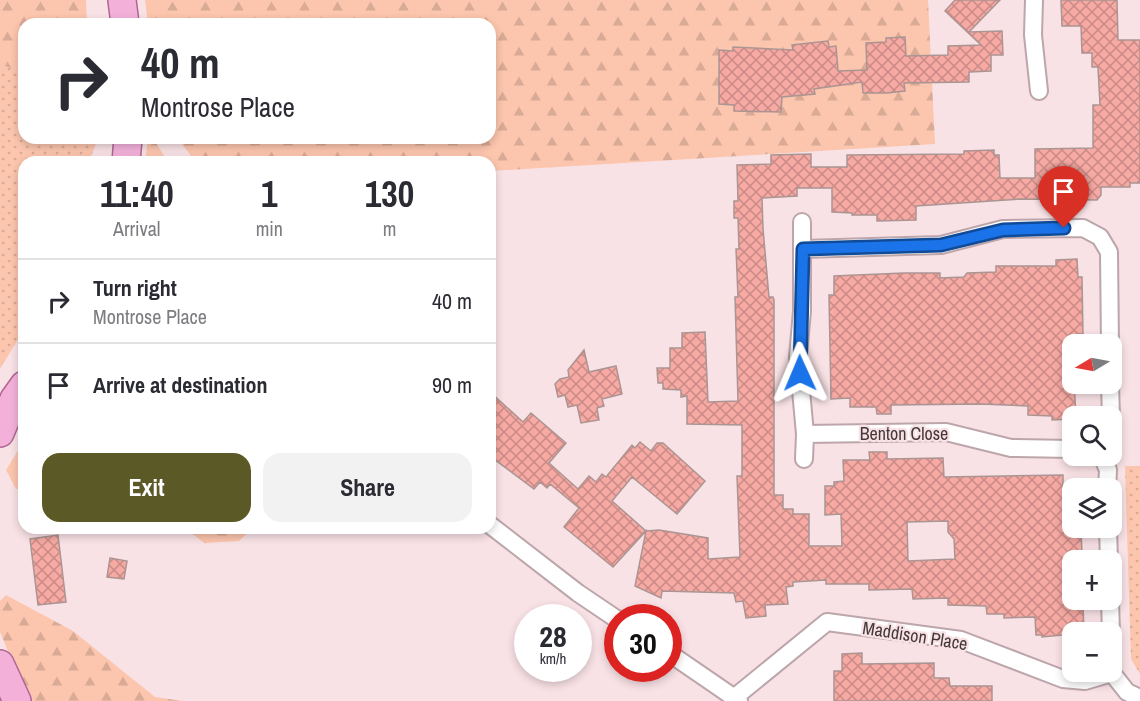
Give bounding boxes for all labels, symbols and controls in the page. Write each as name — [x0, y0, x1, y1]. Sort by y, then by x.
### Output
text: 40 m — [141, 35, 220, 91]
icon: right — [42, 42, 120, 120]
text: Montrose Place — [141, 89, 295, 125]
pin — [1038, 166, 1089, 228]
text: 11:40 — [100, 170, 174, 218]
text: 1 — [261, 170, 278, 218]
text: 130 — [365, 170, 414, 218]
icon: arrive — [1047, 175, 1080, 208]
text: Arrival — [113, 215, 161, 242]
text: min — [256, 215, 283, 242]
text: m — [383, 215, 396, 242]
text: Turn right — [93, 273, 177, 303]
icon: right — [42, 285, 75, 318]
text: 40 m — [432, 286, 472, 316]
text: Montrose Place — [93, 303, 207, 330]
north arrow — [1062, 334, 1122, 394]
map controls — [1062, 334, 1122, 682]
position arrow — [768, 341, 832, 405]
icon: arrive — [42, 369, 75, 402]
text: Arrive at destination — [93, 370, 267, 400]
text: 90 m — [432, 370, 472, 400]
button: search — [1062, 406, 1122, 466]
street label: Benton Close — [860, 421, 948, 446]
button: Exit — [42, 453, 251, 522]
button: Share — [263, 453, 472, 522]
button: layers — [1062, 478, 1122, 538]
button: + — [1062, 550, 1122, 610]
speed limit sign: 30 — [604, 604, 682, 682]
street label: Maddison Place — [861, 615, 969, 656]
text: 28 — [539, 616, 567, 656]
button: − — [1062, 622, 1122, 682]
text: km/h — [540, 648, 566, 669]

